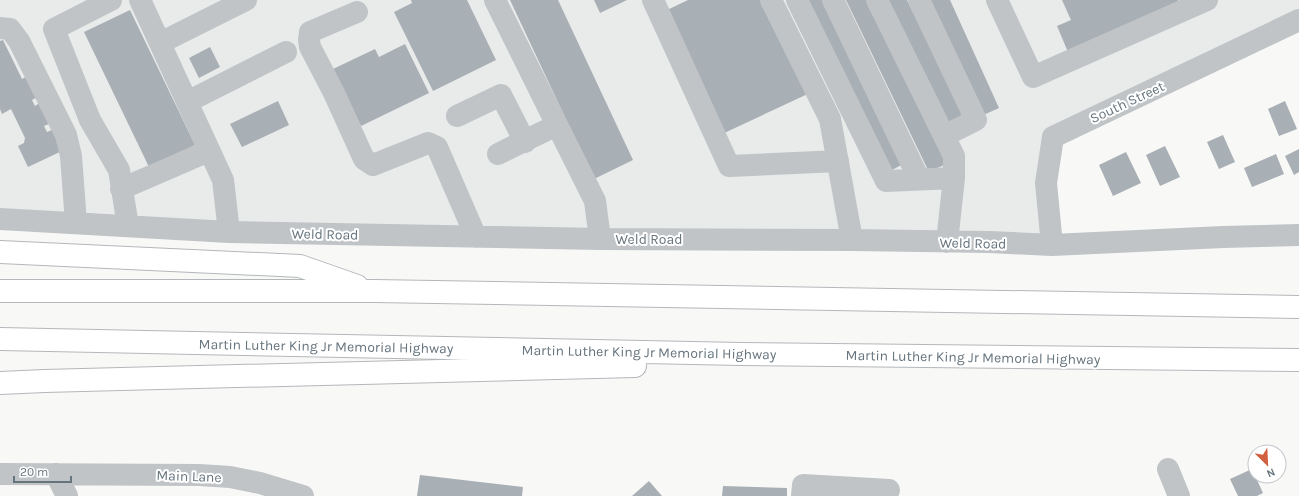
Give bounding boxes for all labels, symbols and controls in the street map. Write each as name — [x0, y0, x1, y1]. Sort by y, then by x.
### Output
street label: South Street — [1087, 78, 1167, 127]
street label: Weld Road — [291, 225, 359, 244]
street label: Weld Road — [615, 231, 683, 248]
street label: Weld Road — [939, 234, 1007, 253]
street label: Martin Luther King Jr Memorial Highway — [198, 336, 454, 357]
street label: Martin Luther King Jr Memorial Highway — [521, 342, 777, 363]
street label: Martin Luther King Jr Memorial Highway — [845, 347, 1101, 368]
north arrow — [1247, 444, 1287, 484]
scale bar — [14, 458, 71, 484]
text: 20 m — [20, 465, 48, 479]
text: N — [1265, 465, 1277, 480]
street label: Main Lane — [156, 467, 222, 486]

